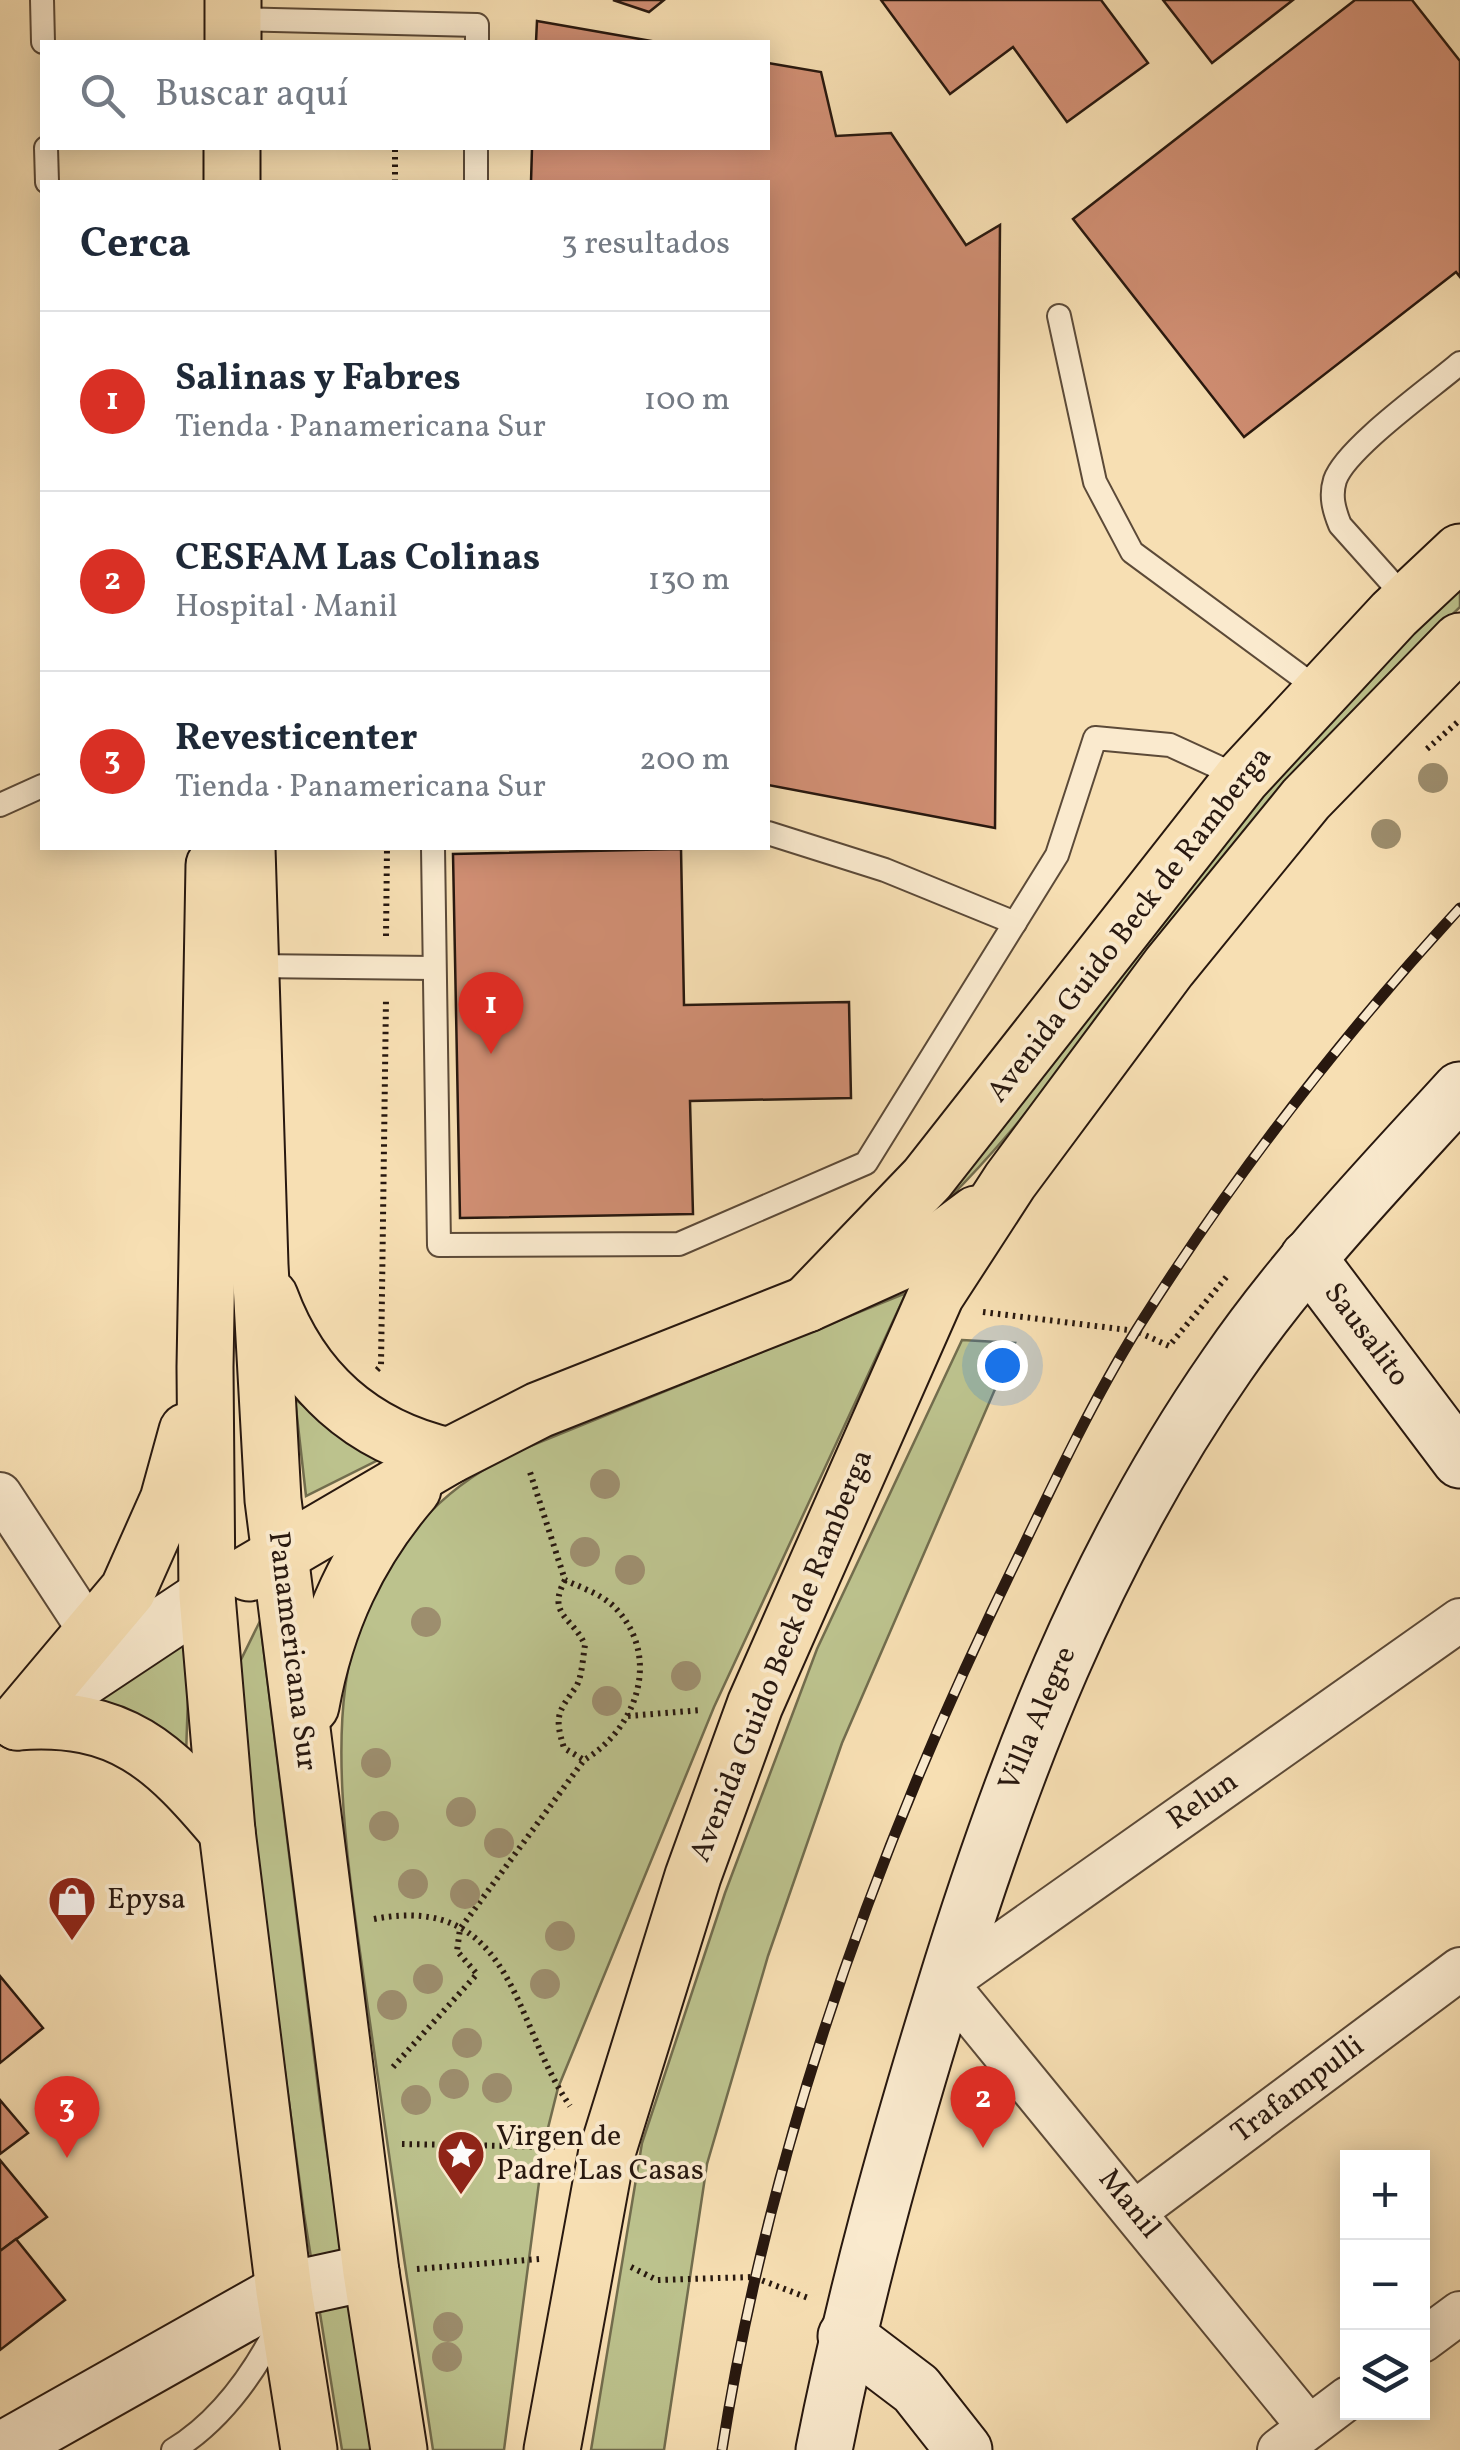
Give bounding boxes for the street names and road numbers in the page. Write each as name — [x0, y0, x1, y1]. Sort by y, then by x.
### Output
street label: Avenida Guido Beck de Ramberga — [978, 738, 1282, 1112]
street label: Sausalito — [1313, 1274, 1419, 1396]
street label: Avenida Guido Beck de Ramberga — [680, 1444, 884, 1868]
street label: Panamericana Sur — [256, 1529, 328, 1773]
street label: Villa Alegre — [989, 1640, 1087, 1798]
street label: Relun — [1159, 1761, 1247, 1841]
street label: Trafampulli — [1223, 2026, 1373, 2154]
street label: Manil — [1088, 2160, 1170, 2248]

